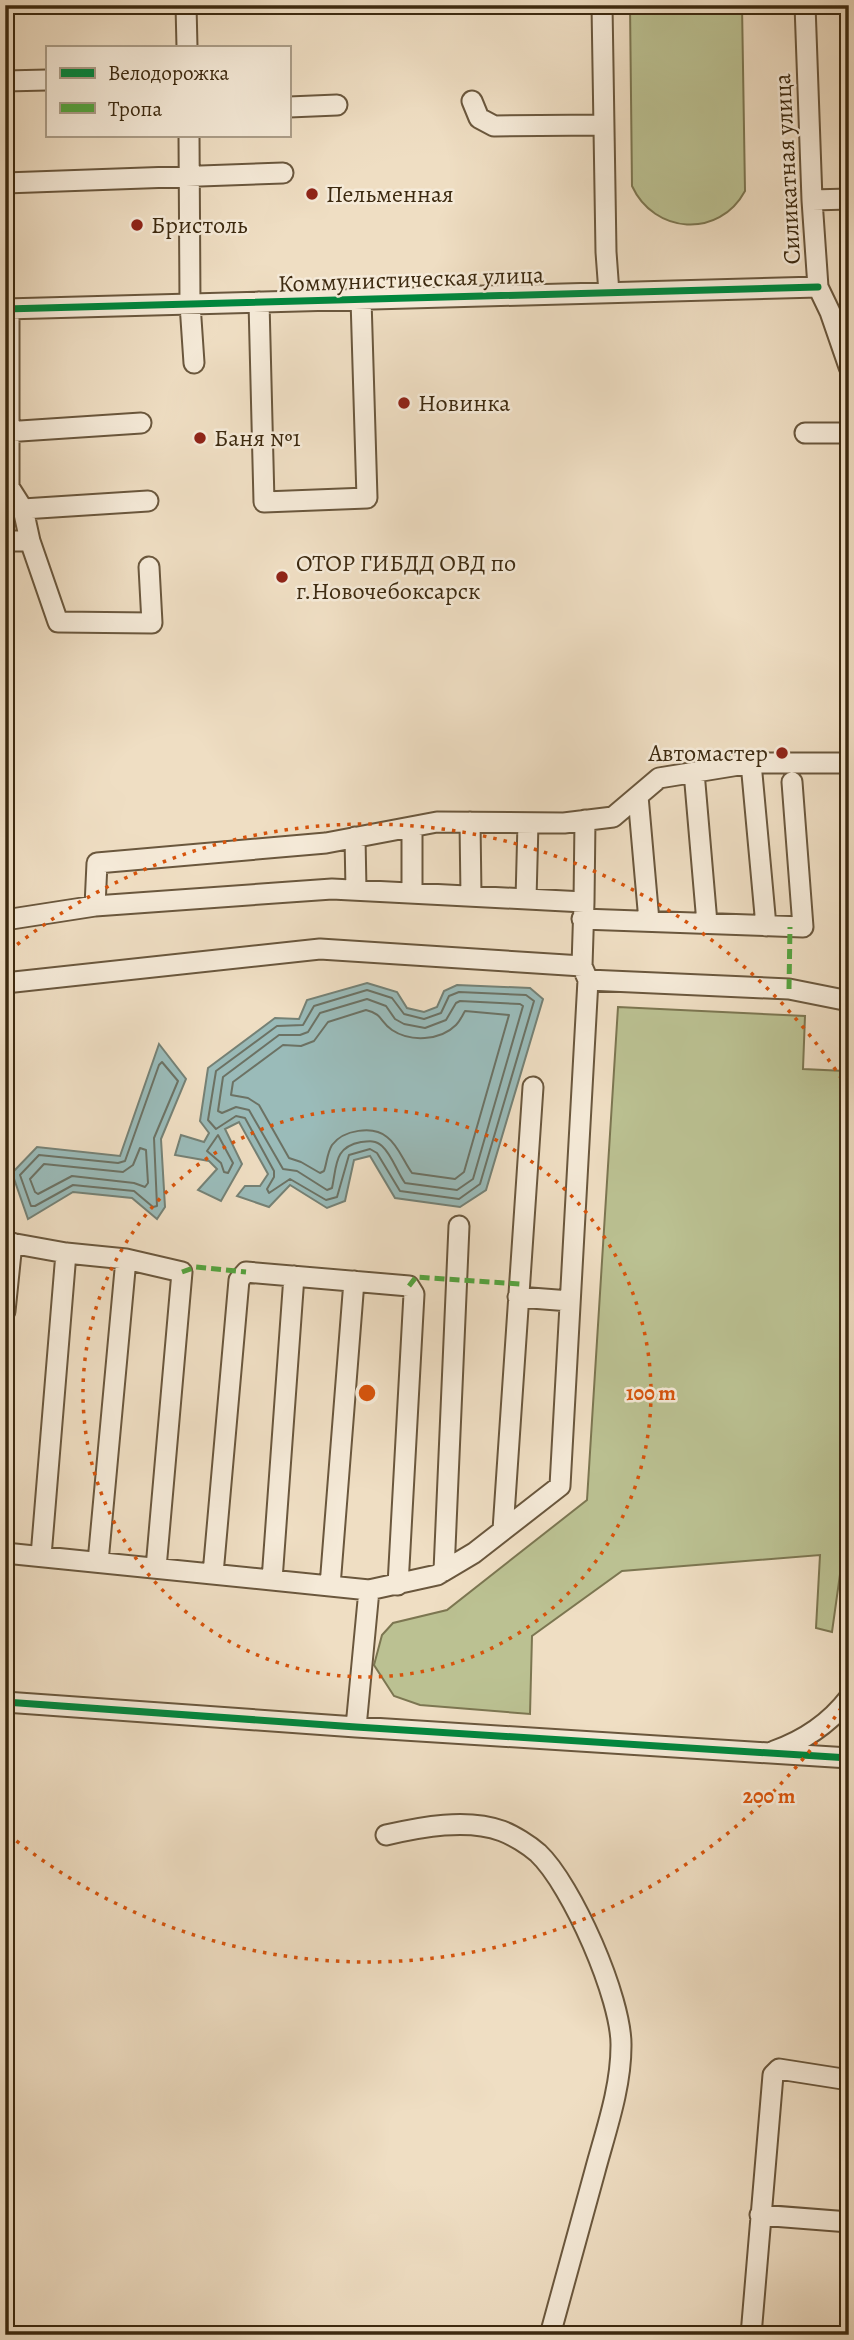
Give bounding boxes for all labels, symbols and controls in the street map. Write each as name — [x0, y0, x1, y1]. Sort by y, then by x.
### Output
legend — [46, 46, 290, 136]
text: Велодорожка — [108, 59, 229, 87]
street label: Силикатная улица — [766, 73, 808, 265]
text: Тропа — [108, 95, 162, 123]
place label: Пельменная — [326, 178, 454, 210]
marker: Пельменная — [304, 186, 320, 202]
place label: Бристоль — [151, 209, 248, 241]
marker: Бристоль — [129, 217, 145, 233]
street label: Коммунистическая улица — [277, 258, 545, 300]
place label: Новинка — [418, 387, 510, 419]
marker: Новинка — [396, 395, 412, 411]
place label: Баня №1 — [214, 422, 301, 454]
marker: Баня №1 — [192, 430, 208, 446]
place label: ОТОР ГИБДД ОВД по г.Новочебоксарск — [296, 547, 516, 607]
marker: ОТОР ГИБДД ОВД по г.Новочебоксарск — [274, 569, 290, 585]
place label: Автомастер — [648, 737, 768, 769]
marker: Автомастер — [774, 745, 790, 761]
text: 100 m — [626, 1379, 676, 1407]
centre of rings — [355, 1381, 379, 1405]
text: 200 m — [743, 1782, 796, 1810]

